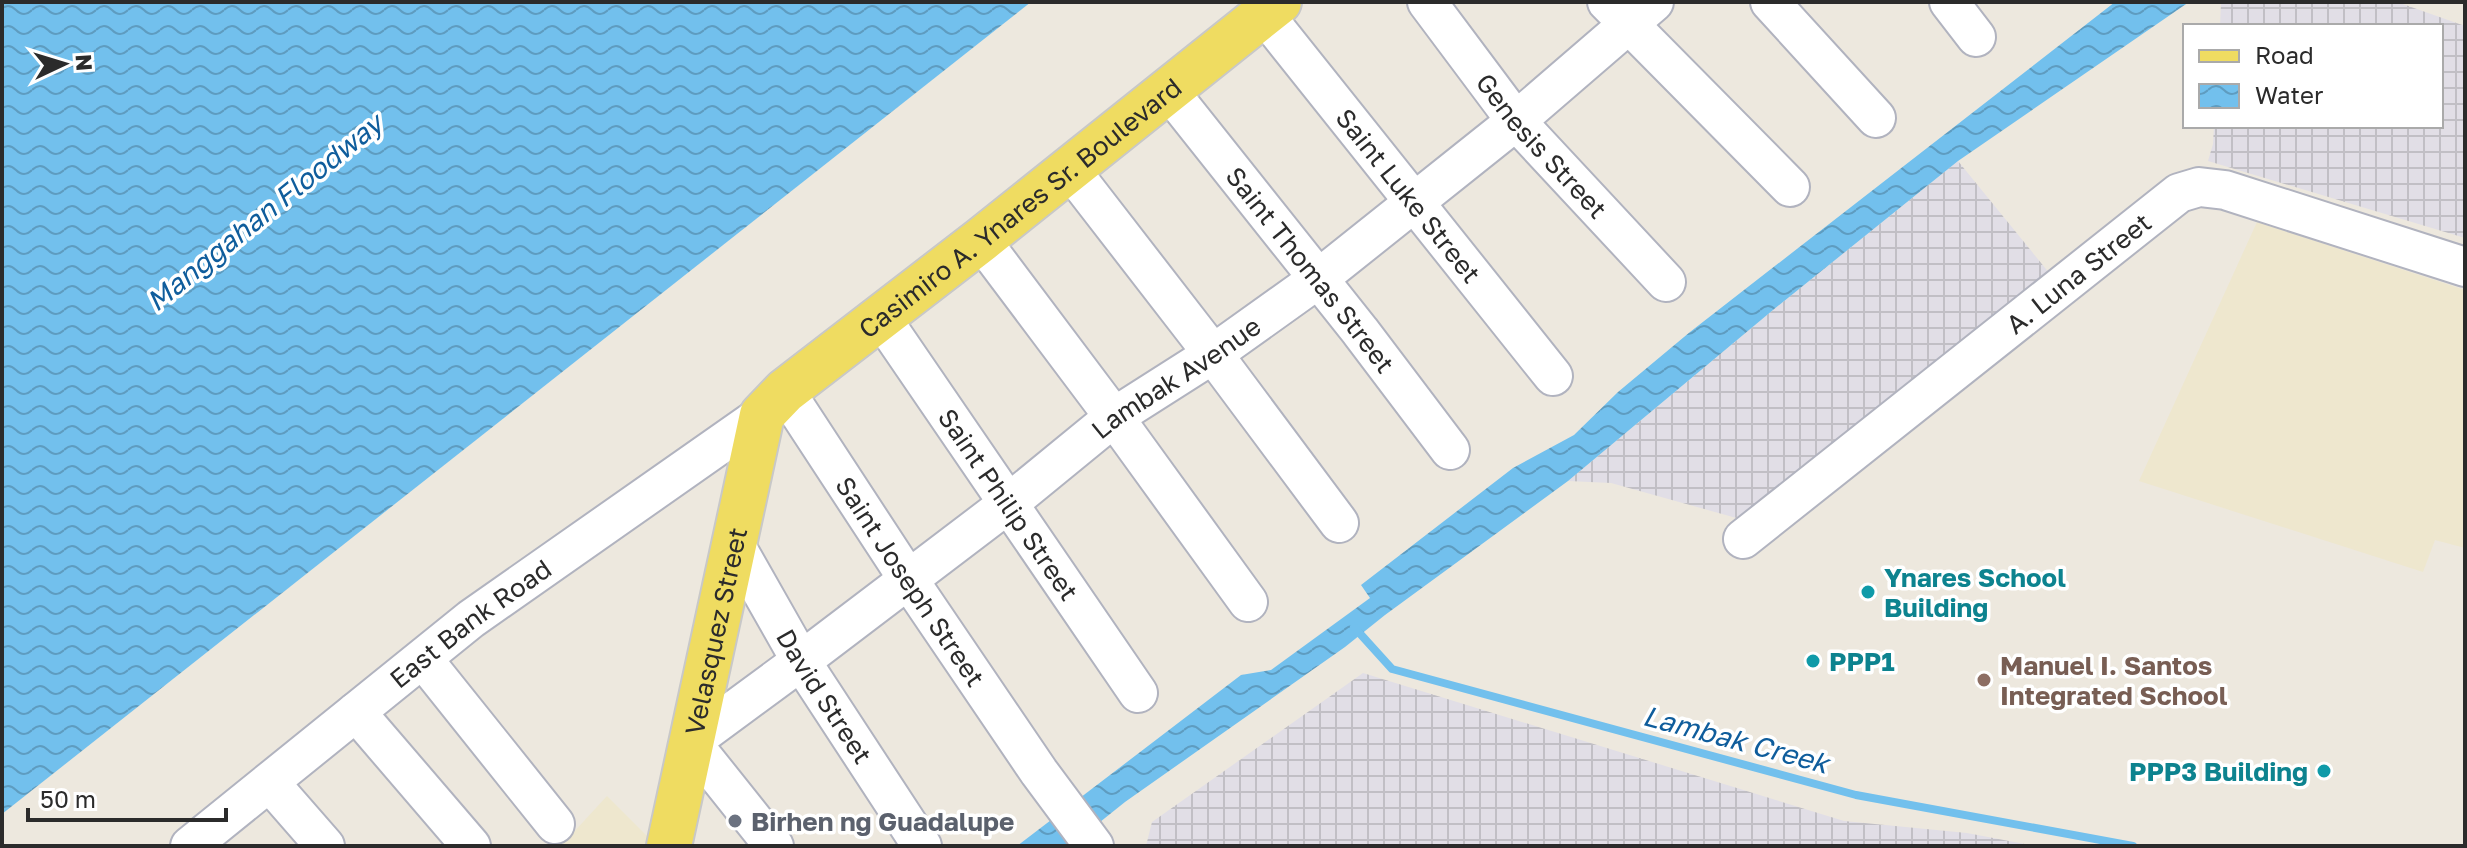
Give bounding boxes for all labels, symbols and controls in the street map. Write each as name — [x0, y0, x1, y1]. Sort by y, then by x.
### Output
north arrow — [24, 24, 104, 104]
legend — [2183, 24, 2443, 128]
text: Road — [2255, 40, 2314, 69]
text: N — [70, 53, 99, 72]
street label: Genesis Street — [1470, 67, 1614, 224]
street label: Casimiro A. Ynares Sr. Boulevard — [852, 71, 1187, 344]
text: Water — [2255, 80, 2323, 109]
street label: Saint Luke Street — [1330, 102, 1488, 289]
water label: Manggahan Floodway — [139, 105, 391, 317]
street label: Saint Thomas Street — [1220, 160, 1401, 379]
street label: A. Luna Street — [2000, 206, 2157, 340]
street label: Lambak Avenue — [1085, 310, 1266, 445]
street label: Saint Philip Street — [932, 402, 1085, 606]
street label: Saint Joseph Street — [830, 471, 992, 692]
street label: Velasquez Street — [678, 524, 753, 738]
street label: East Bank Road — [383, 552, 557, 694]
place label: Ynares School Building — [1884, 562, 2066, 623]
marker: Ynares School Building — [1859, 583, 1877, 601]
street label: David Street — [771, 623, 879, 769]
place label: PPP1 — [1829, 646, 1895, 677]
place label: Manuel I. Santos Integrated School — [2000, 650, 2228, 711]
marker: PPP1 — [1804, 652, 1822, 670]
marker: Manuel I. Santos Integrated School — [1975, 671, 1993, 689]
water label: Lambak Creek — [1640, 698, 1835, 780]
place label: PPP3 Building — [2129, 756, 2308, 787]
marker: PPP3 Building — [2315, 762, 2333, 780]
scale bar — [28, 772, 226, 822]
text: 50 m — [40, 784, 96, 813]
place label: Birhen ng Guadalupe — [751, 806, 1014, 837]
marker: Birhen ng Guadalupe — [726, 812, 744, 830]

